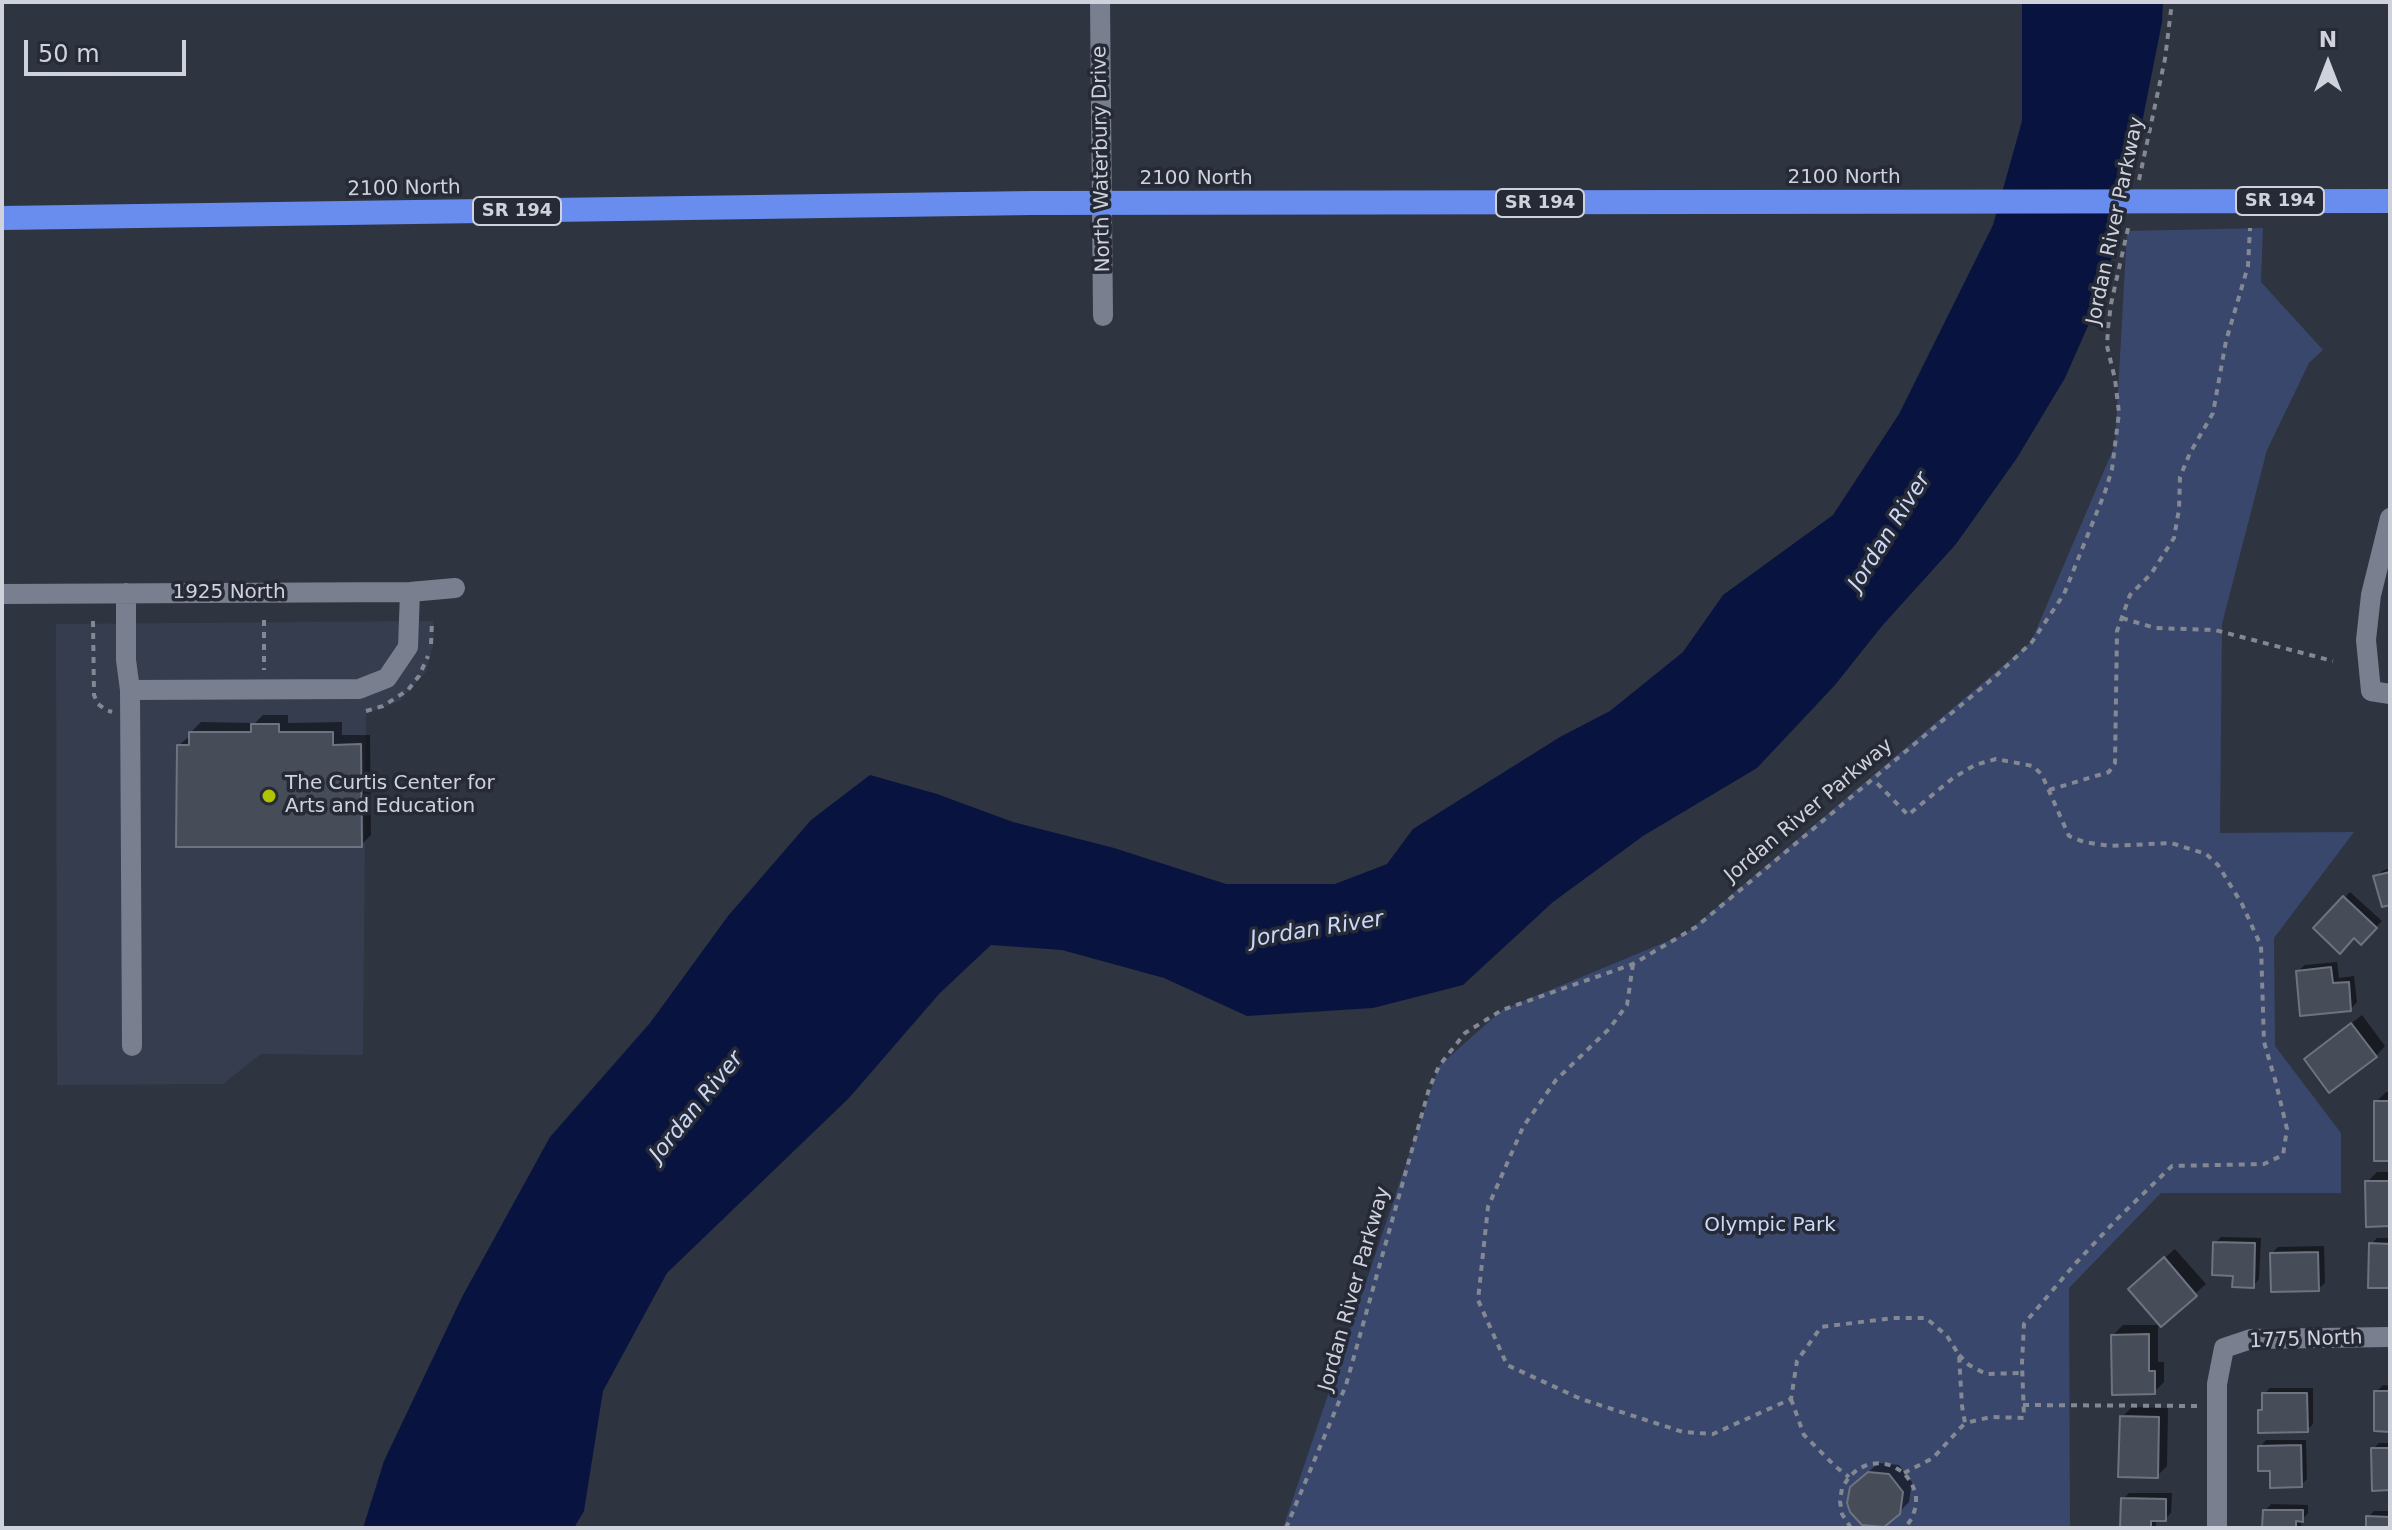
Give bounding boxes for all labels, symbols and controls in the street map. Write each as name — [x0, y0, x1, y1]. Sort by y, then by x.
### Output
scale bar — [28, 24, 190, 74]
north arrow — [2288, 24, 2368, 104]
text: N — [2319, 27, 2337, 52]
text: 50 m — [38, 40, 100, 68]
street label: North Waterbury Drive — [1088, 46, 1116, 272]
street label: Jordan River Parkway — [2082, 115, 2150, 327]
street label: 2100 North — [1787, 166, 1901, 190]
street label: 2100 North — [1139, 167, 1253, 191]
street label: 2100 North — [347, 176, 461, 202]
road number: SR 194 — [2236, 187, 2324, 215]
road number: SR 194 — [1496, 189, 1584, 217]
road number: SR 194 — [473, 197, 561, 225]
water label: Jordan River — [1843, 468, 1937, 596]
street label: 1925 North — [172, 581, 286, 605]
street label: Jordan River Parkway — [1720, 734, 1898, 888]
place label: The Curtis Center for Arts and Education — [285, 772, 495, 819]
marker: The Curtis Center for Arts and Education — [260, 787, 278, 805]
water label: Jordan River — [1249, 906, 1385, 954]
water label: Jordan River — [644, 1046, 750, 1168]
street label: Jordan River Parkway — [1314, 1184, 1396, 1394]
park label: Olympic Park — [1704, 1214, 1836, 1238]
street label: 1775 North — [2249, 1326, 2363, 1354]

